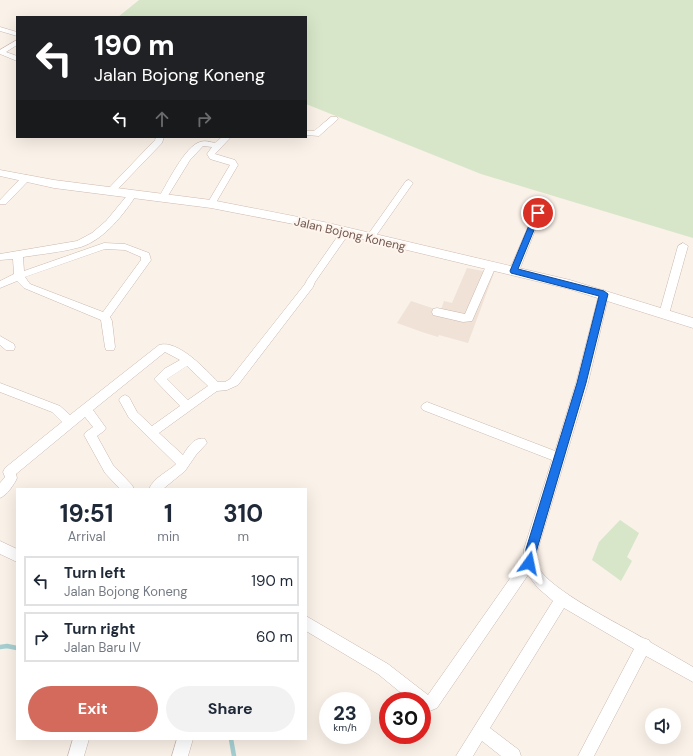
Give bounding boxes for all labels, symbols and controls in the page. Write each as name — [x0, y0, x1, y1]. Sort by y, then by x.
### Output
text: 190 m — [94, 27, 175, 64]
icon: left — [28, 32, 80, 84]
text: Jalan Bojong Koneng — [94, 63, 265, 87]
icon: left — [109, 108, 131, 130]
icon: ahead — [151, 108, 173, 130]
icon: right — [193, 108, 215, 130]
pin — [521, 196, 555, 230]
icon: arrive — [527, 202, 549, 224]
street label: Jalan Bojong Koneng — [293, 213, 408, 255]
text: 19:51 — [60, 498, 114, 529]
text: 1 — [164, 498, 173, 529]
text: 310 — [223, 498, 263, 529]
text: Arrival — [68, 528, 106, 545]
text: min — [157, 528, 179, 545]
text: m — [237, 528, 249, 545]
position arrow — [508, 542, 550, 584]
text: Turn left — [64, 563, 125, 583]
icon: left — [30, 570, 52, 592]
text: 190 m — [251, 571, 293, 591]
text: Jalan Bojong Koneng — [64, 583, 188, 600]
text: Turn right — [64, 619, 135, 639]
icon: right — [30, 626, 52, 648]
text: 60 m — [256, 627, 293, 647]
text: Jalan Baru IV — [64, 639, 141, 656]
button: Exit — [28, 686, 158, 732]
button: Share — [166, 686, 295, 732]
speed limit sign: 30 — [379, 692, 431, 744]
text: 23 — [333, 700, 357, 726]
map controls — [645, 708, 681, 744]
button: sound — [645, 708, 681, 744]
text: km/h — [333, 721, 357, 734]

